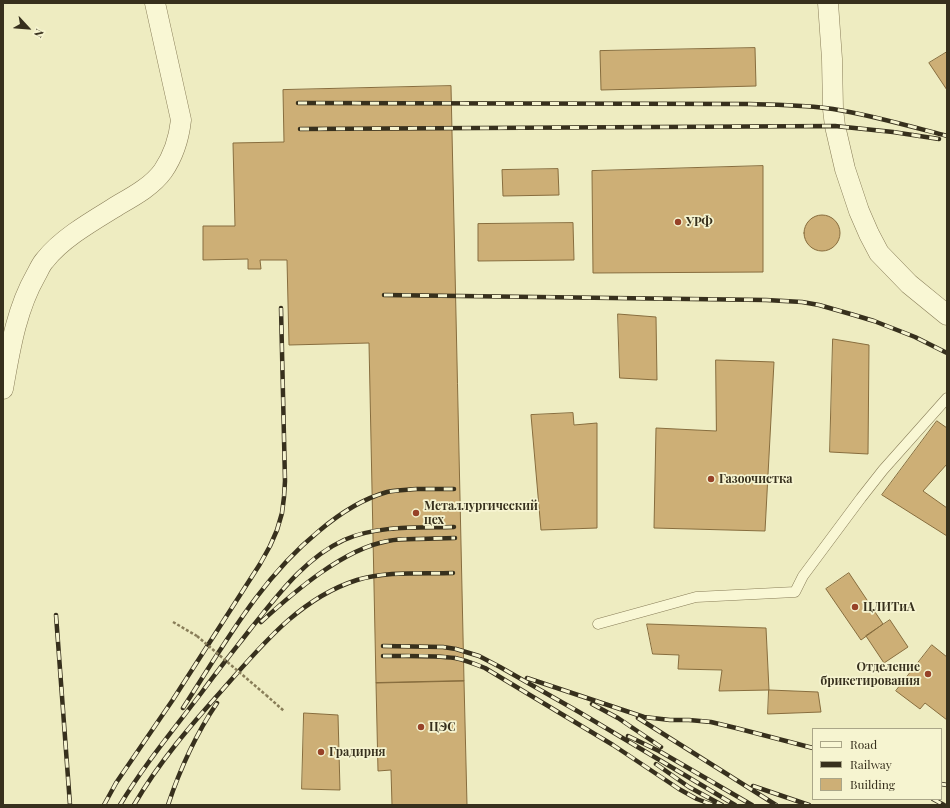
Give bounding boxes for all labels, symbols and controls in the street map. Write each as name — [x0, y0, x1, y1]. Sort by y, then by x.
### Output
north arrow — [8, 8, 48, 48]
text: N — [31, 27, 48, 40]
place label: УРФ — [686, 215, 713, 229]
marker: УРФ — [673, 217, 683, 227]
place label: Газоочистка — [719, 472, 793, 486]
marker: Газоочистка — [706, 474, 716, 484]
place label: Металлургический цех — [424, 499, 538, 527]
marker: Металлургический цех — [411, 508, 421, 518]
place label: ЦЛИТиА — [863, 600, 915, 614]
marker: ЦЛИТиА — [850, 602, 860, 612]
place label: Отделение брикетирования — [820, 660, 920, 688]
marker: Отделение брикетирования — [923, 669, 933, 679]
place label: ЦЭС — [429, 720, 456, 734]
marker: ЦЭС — [416, 722, 426, 732]
legend — [812, 728, 942, 800]
text: Road — [850, 736, 877, 752]
place label: Градирня — [329, 745, 386, 759]
marker: Градирня — [316, 747, 326, 757]
text: Railway — [850, 756, 892, 772]
text: Building — [850, 776, 895, 792]

